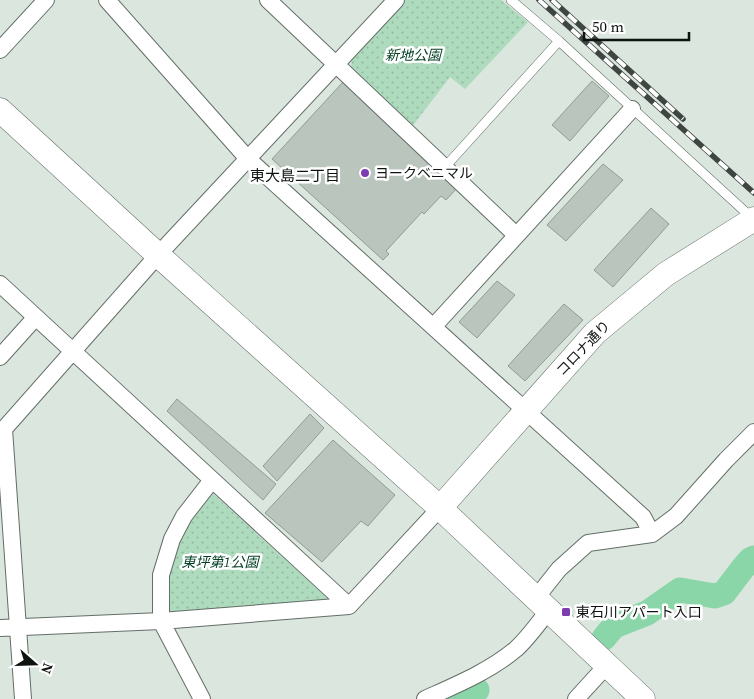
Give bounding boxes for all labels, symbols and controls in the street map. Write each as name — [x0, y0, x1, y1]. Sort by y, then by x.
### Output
scale bar — [584, 10, 689, 42]
text: 50 m — [592, 16, 624, 37]
park label: 新地公園 — [385, 45, 443, 65]
place label: ヨークベニマル — [375, 163, 473, 183]
district label: 東大島二丁目 — [250, 165, 340, 186]
marker: ヨークベニマル — [359, 167, 371, 179]
street label: コロナ通り — [551, 316, 615, 380]
park label: 東坪第1公園 — [181, 552, 261, 572]
place label: 東石川アパート入口 — [576, 602, 702, 622]
marker: 東石川アパート入口 — [560, 606, 572, 618]
north arrow — [10, 639, 60, 689]
text: N — [36, 660, 58, 677]

